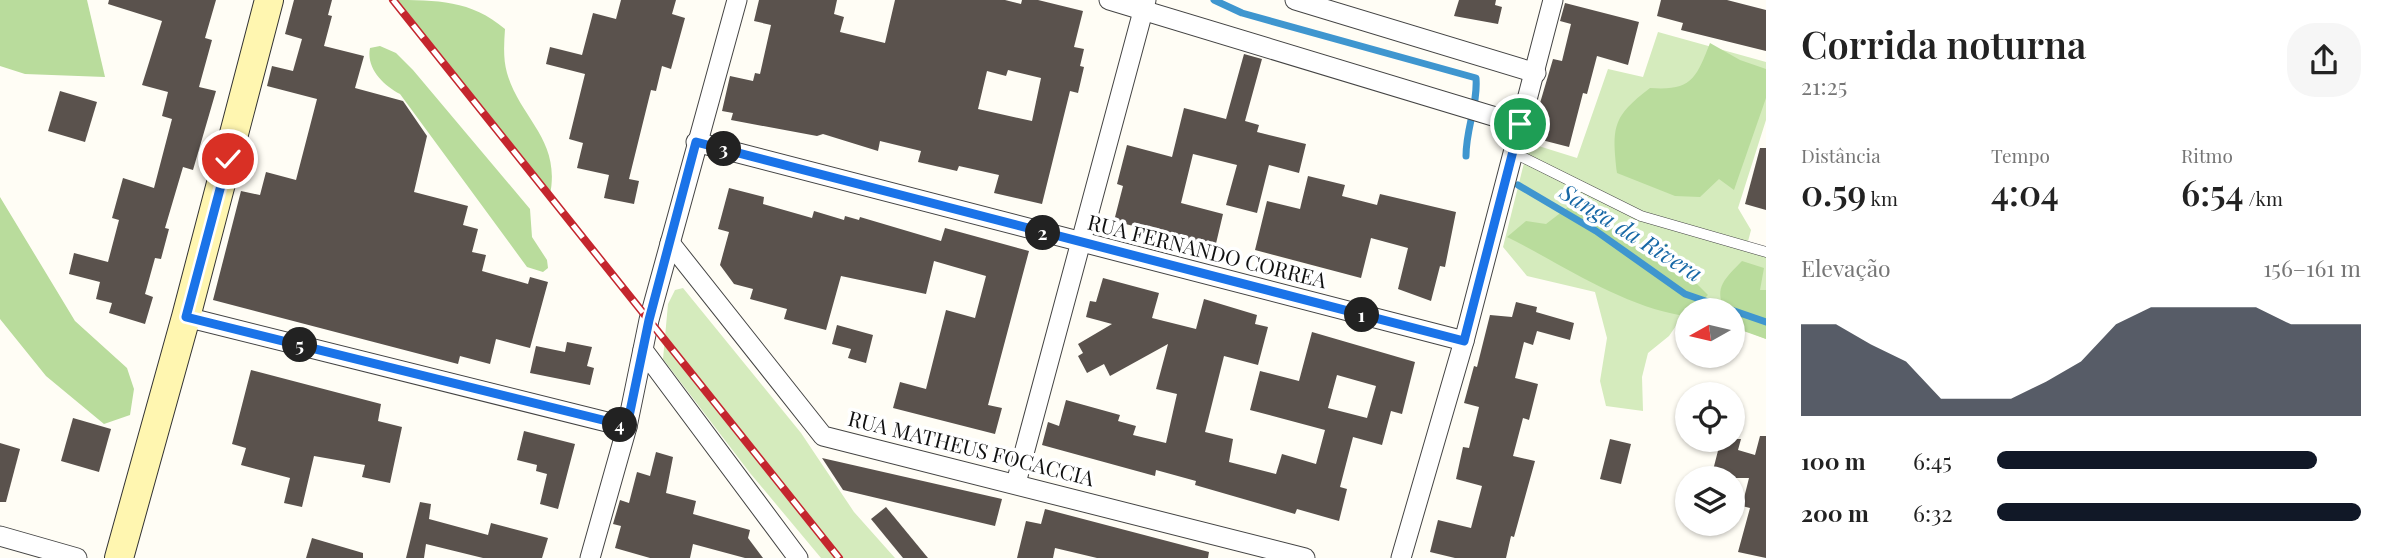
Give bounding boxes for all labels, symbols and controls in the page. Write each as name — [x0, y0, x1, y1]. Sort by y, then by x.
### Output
text: Corrida noturna — [1801, 18, 2087, 69]
button: share — [2287, 23, 2361, 97]
text: 21:25 — [1801, 70, 1847, 101]
pin — [1490, 94, 1550, 154]
icon: arrive — [1501, 105, 1539, 143]
pin — [198, 129, 258, 189]
pin: 3 — [706, 132, 742, 166]
text: 3 — [719, 135, 728, 161]
icon: check — [209, 140, 247, 178]
text: Distância — [1801, 142, 1881, 168]
text: Tempo — [1991, 142, 2050, 168]
text: Ritmo — [2181, 142, 2233, 168]
text: 0.59 — [1801, 168, 1866, 215]
text: 4:04 — [1991, 168, 2059, 215]
text: 6:54 — [2181, 168, 2244, 215]
water label: Sanga da Rivera — [1554, 175, 1709, 288]
text: km — [1866, 185, 1898, 211]
text: /km — [2244, 185, 2283, 211]
street label: RUA FERNANDO CORREA — [1085, 207, 1331, 294]
pin: 2 — [1026, 216, 1060, 250]
text: 2 — [1038, 219, 1047, 245]
text: Elevação — [1801, 252, 1891, 283]
text: 156–161 m — [2263, 252, 2361, 283]
pin: 1 — [1344, 298, 1380, 332]
north arrow — [1675, 298, 1745, 368]
map controls — [1675, 298, 1745, 536]
text: 1 — [1358, 301, 1365, 327]
pin: 5 — [282, 328, 318, 362]
text: 5 — [295, 331, 304, 357]
button: locate — [1675, 382, 1745, 452]
street label: RUA MATHEUS FOCACCIA — [845, 403, 1098, 491]
pin: 4 — [602, 408, 638, 442]
text: 4 — [614, 411, 625, 437]
text: 100 m — [1801, 445, 1866, 476]
text: 6:45 — [1913, 445, 1952, 476]
button: layers — [1675, 466, 1745, 536]
text: 200 m — [1801, 497, 1869, 528]
text: 6:32 — [1913, 497, 1952, 528]

